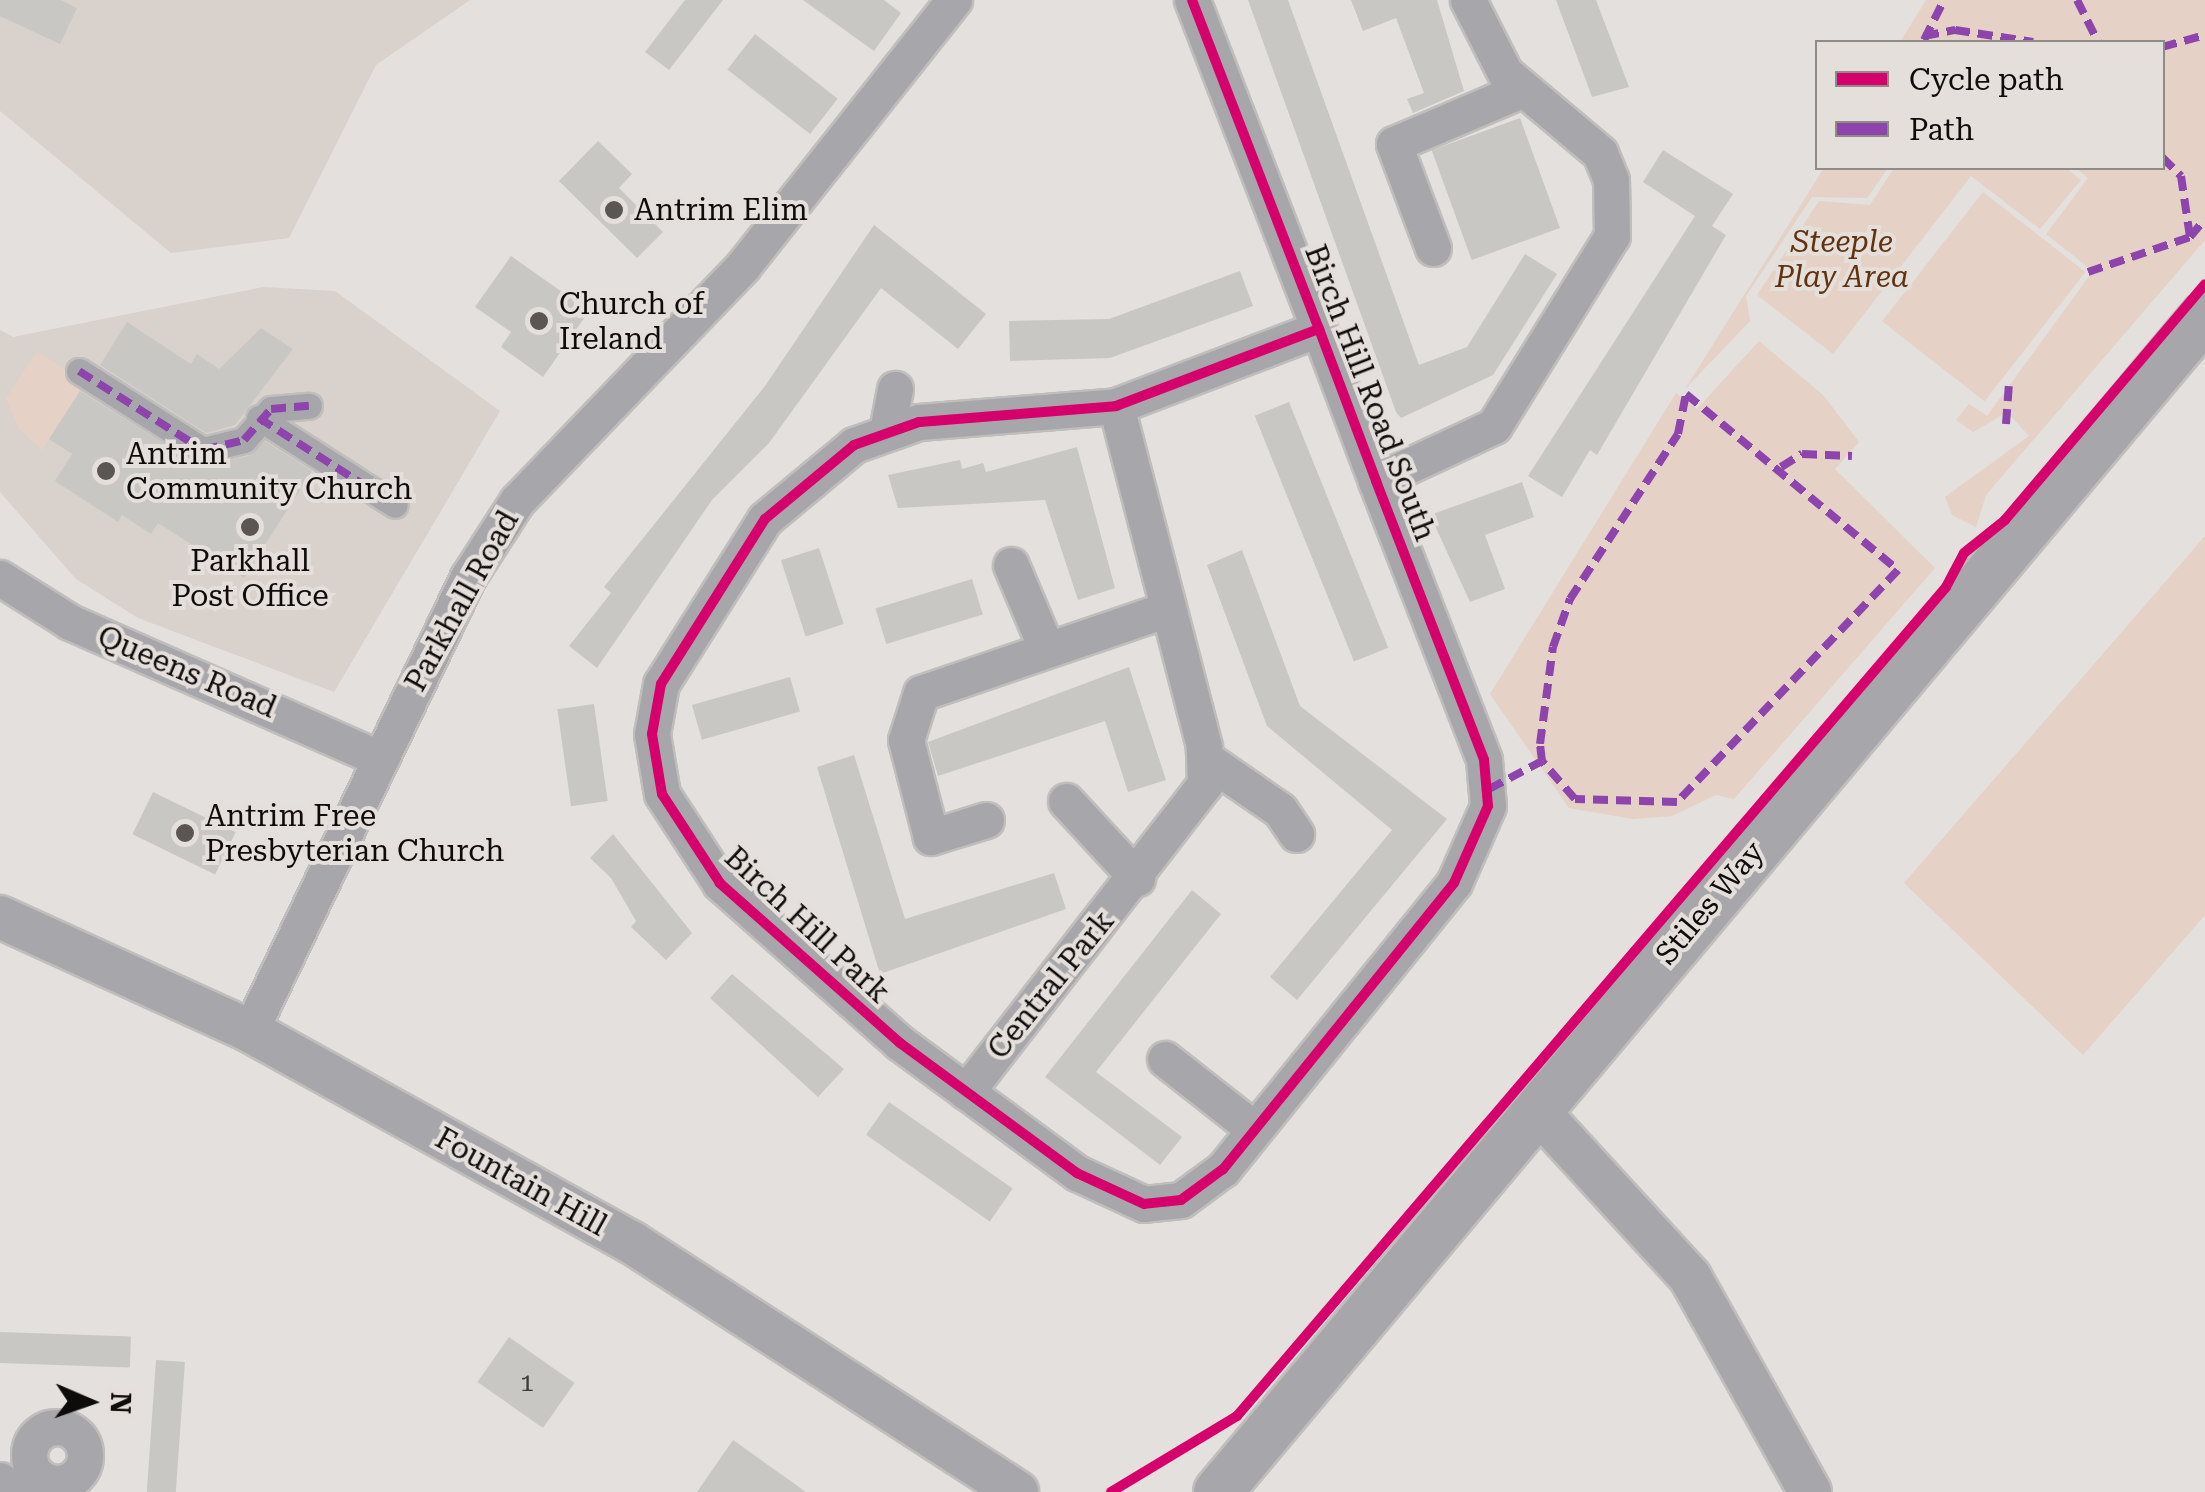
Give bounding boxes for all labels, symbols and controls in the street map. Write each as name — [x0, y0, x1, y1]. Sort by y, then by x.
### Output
legend — [1815, 40, 2165, 170]
text: Cycle path — [1909, 62, 2064, 97]
text: Path — [1909, 112, 1974, 147]
place label: Antrim Elim — [634, 192, 808, 228]
marker: Antrim Elim — [603, 199, 625, 221]
park label: Steeple Play Area — [1775, 224, 1909, 294]
street label: Birch Hill Road South — [1297, 240, 1443, 546]
place label: Church of Ireland — [559, 286, 704, 356]
marker: Church of Ireland — [528, 310, 550, 332]
place label: Antrim Community Church — [126, 436, 412, 506]
marker: Antrim Community Church — [95, 460, 117, 482]
street label: Parkhall Road — [398, 504, 526, 698]
marker: Parkhall Post Office — [239, 516, 261, 538]
place label: Parkhall Post Office — [171, 543, 329, 614]
street label: Queens Road — [92, 618, 282, 726]
place label: Antrim Free Presbyterian Church — [205, 798, 504, 868]
marker: Antrim Free Presbyterian Church — [174, 822, 196, 844]
street label: Stiles Way — [1648, 834, 1772, 972]
street label: Birch Hill Park — [717, 839, 897, 1011]
street label: Central Park — [980, 904, 1122, 1066]
street label: Fountain Hill — [429, 1120, 613, 1244]
north arrow — [40, 1352, 140, 1452]
house number: 1 — [520, 1368, 534, 1398]
text: N — [104, 1392, 137, 1414]

